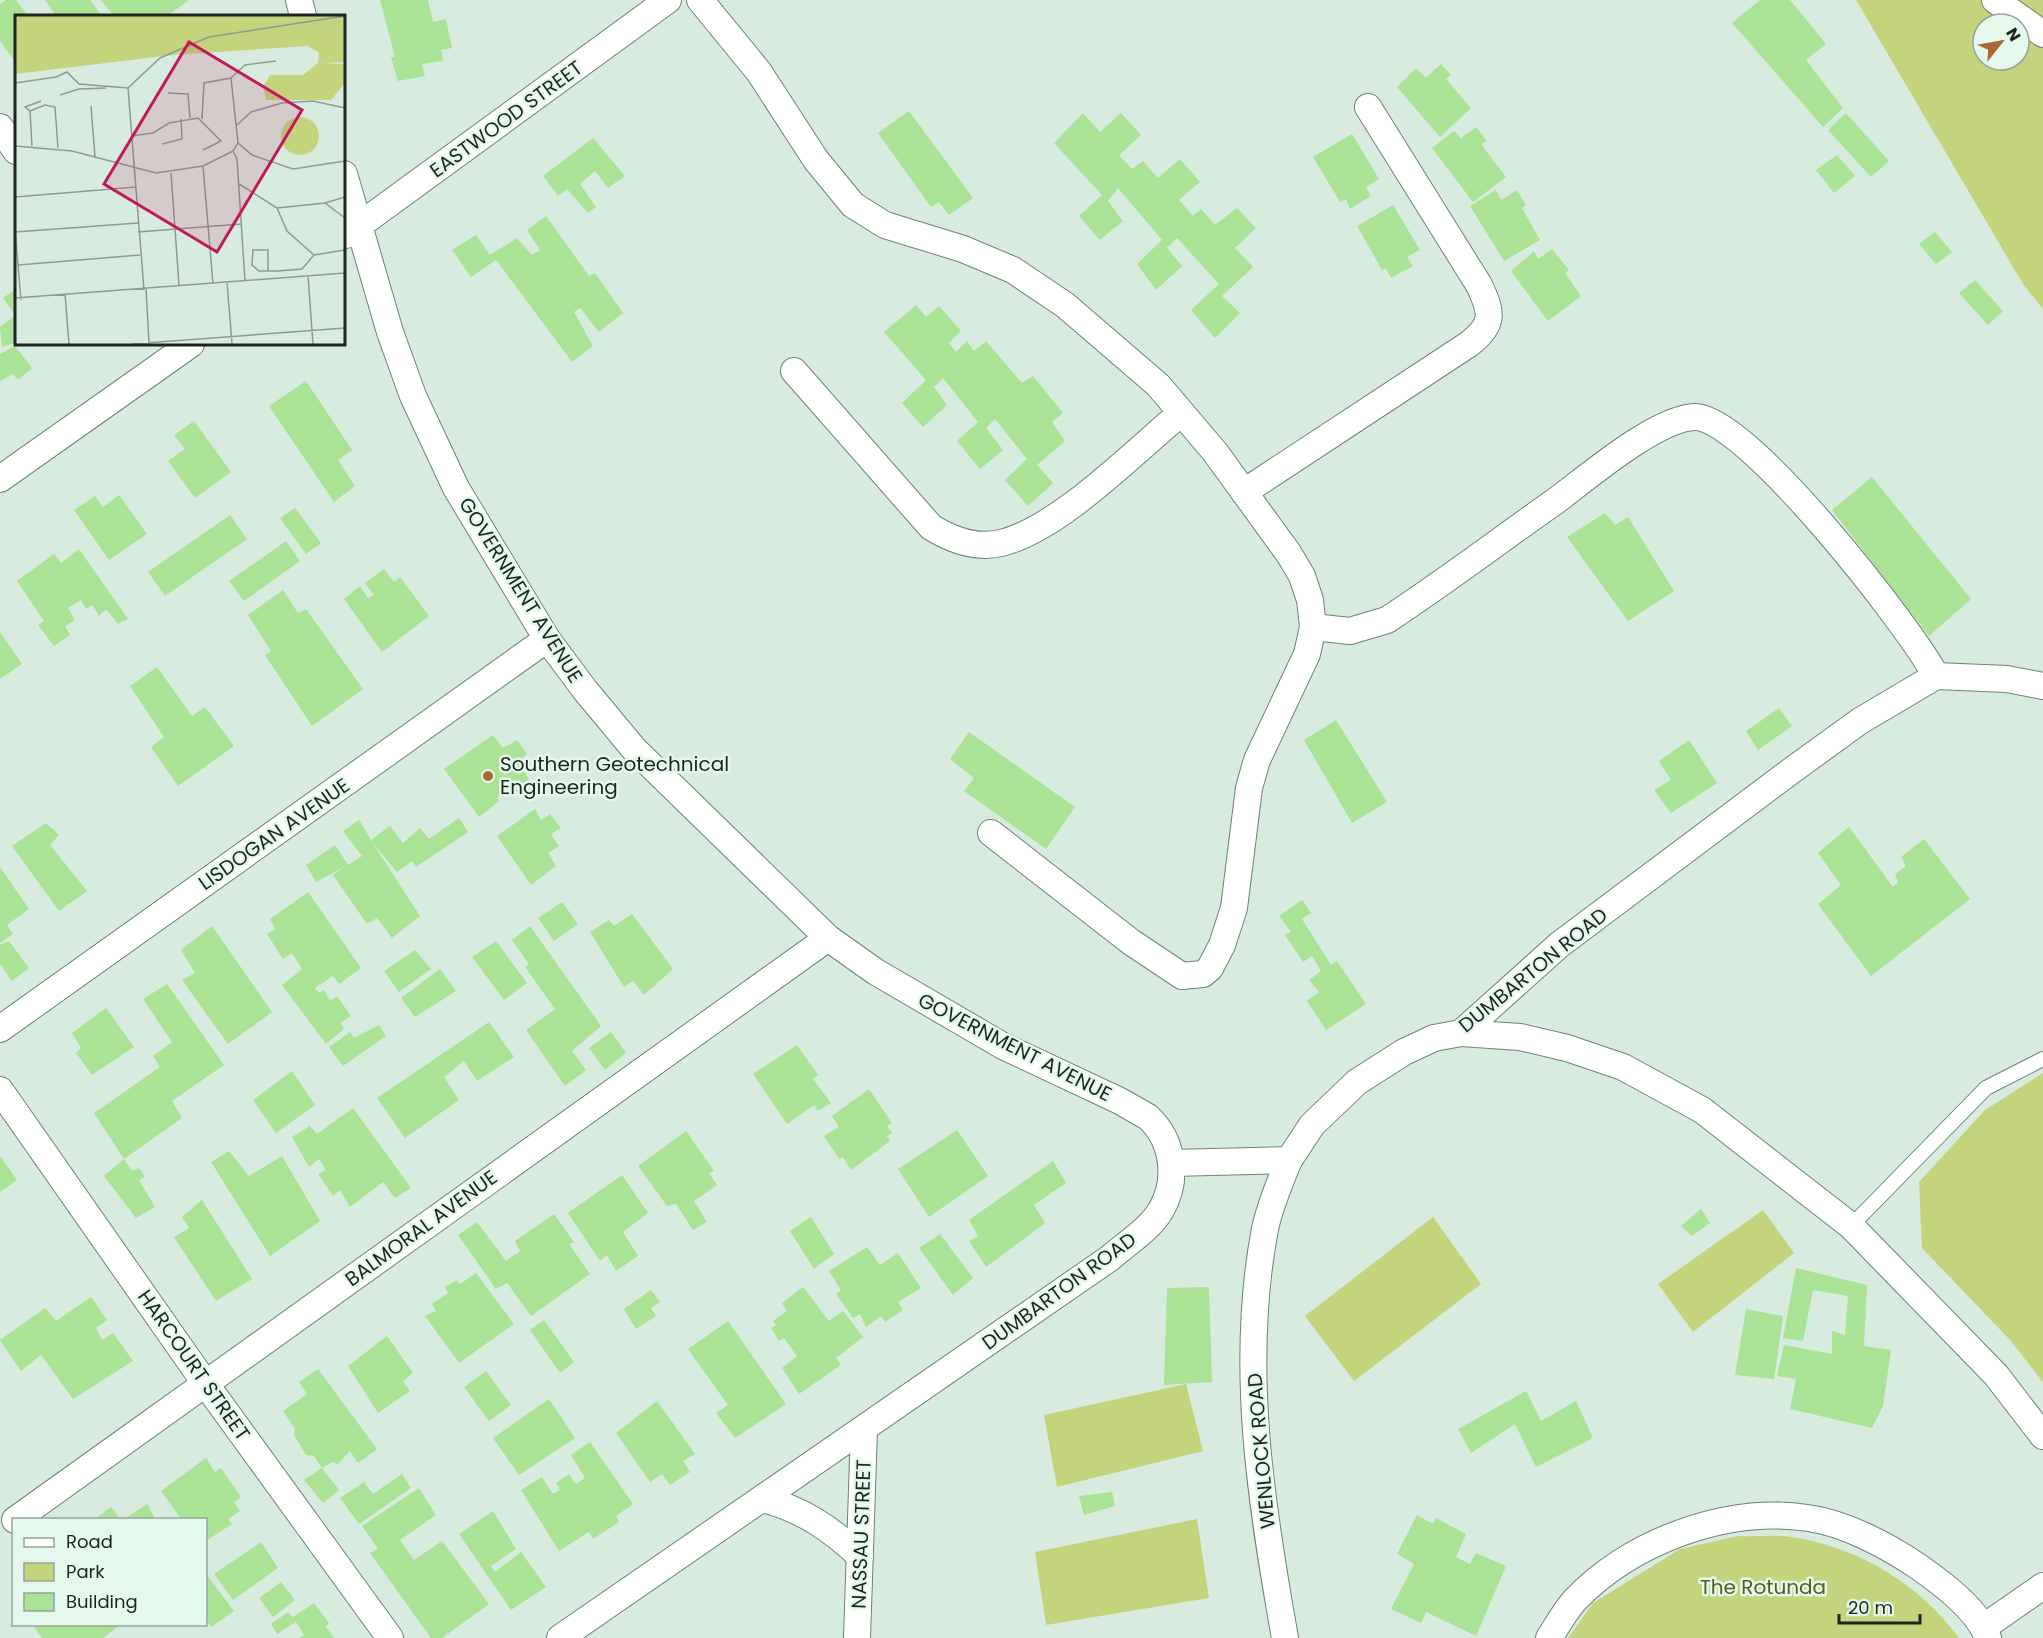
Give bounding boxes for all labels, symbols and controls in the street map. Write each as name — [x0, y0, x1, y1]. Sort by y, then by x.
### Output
north arrow — [1971, 12, 2031, 72]
inset map — [15, 15, 345, 345]
text: N — [2000, 23, 2026, 46]
street label: EASTWOOD STREET — [424, 54, 588, 184]
street label: GOVERNMENT AVENUE — [452, 492, 590, 688]
place label: Southern Geotechnical Engineering — [500, 750, 729, 801]
marker: Southern Geotechnical Engineering — [481, 769, 495, 783]
street label: LISDOGAN AVENUE — [193, 771, 355, 897]
street label: DUMBARTON ROAD — [1453, 901, 1613, 1039]
street label: GOVERNMENT AVENUE — [913, 986, 1117, 1108]
street label: BALMORAL AVENUE — [339, 1163, 503, 1293]
street label: DUMBARTON ROAD — [976, 1226, 1142, 1356]
street label: HARCOURT STREET — [131, 1284, 257, 1446]
street label: WENLOCK ROAD — [1240, 1372, 1282, 1530]
street label: NASSAU STREET — [844, 1459, 878, 1609]
legend — [12, 1518, 207, 1626]
text: Road — [66, 1529, 113, 1554]
text: Park — [66, 1559, 105, 1584]
park label: The Rotunda — [1700, 1573, 1826, 1601]
scale bar — [1839, 1587, 1920, 1625]
text: Building — [66, 1589, 138, 1614]
text: 20 m — [1848, 1595, 1893, 1620]

